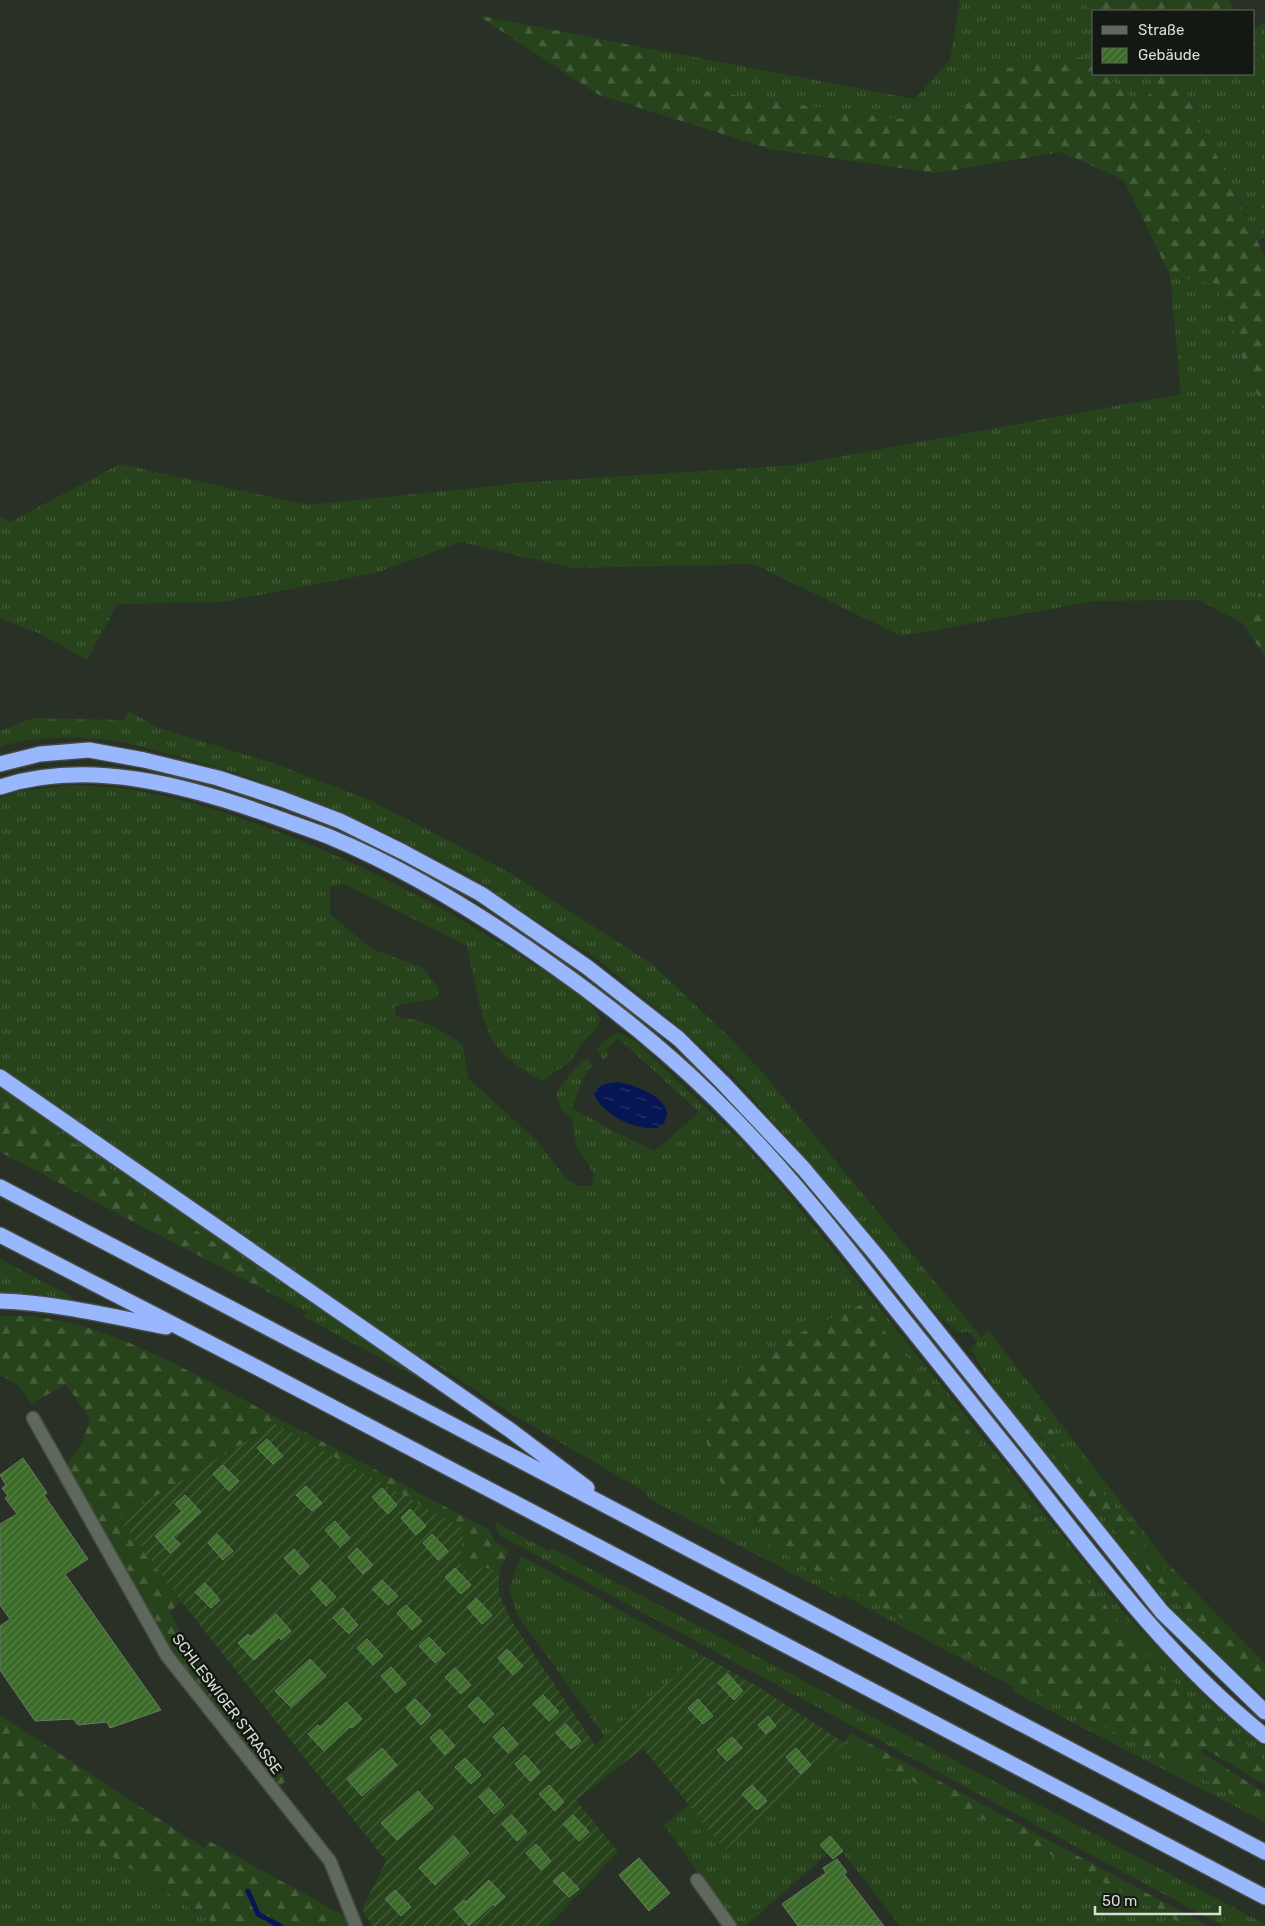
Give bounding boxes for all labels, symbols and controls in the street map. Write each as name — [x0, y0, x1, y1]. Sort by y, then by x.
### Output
legend — [1092, 10, 1255, 75]
text: Straße — [1138, 21, 1184, 39]
text: Gebäude — [1138, 46, 1200, 64]
street label: SCHLESWIGER STRASSE — [168, 1630, 286, 1778]
scale bar — [1095, 1884, 1220, 1916]
text: 50 m — [1102, 1892, 1137, 1910]

